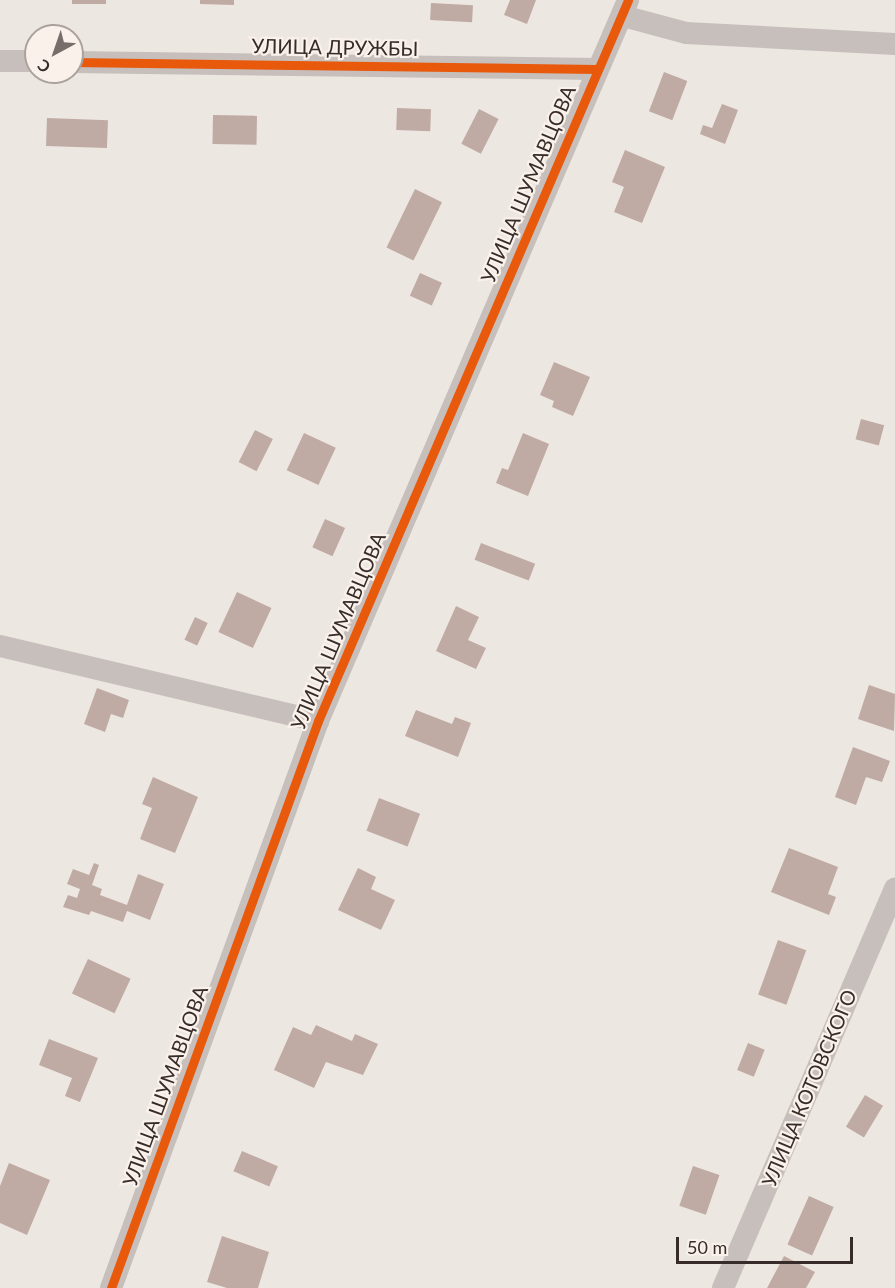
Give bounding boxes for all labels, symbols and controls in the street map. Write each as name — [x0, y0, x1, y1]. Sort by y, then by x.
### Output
north arrow — [24, 24, 84, 84]
street label: УЛИЦА ДРУЖБЫ — [251, 34, 419, 60]
text: С — [33, 56, 54, 77]
street label: УЛИЦА ШУМАВЦОВА — [476, 82, 580, 286]
street label: УЛИЦА ШУМАВЦОВА — [286, 529, 390, 733]
street label: УЛИЦА ШУМАВЦОВА — [117, 982, 213, 1190]
street label: УЛИЦА КОТОВСКОГО — [757, 986, 861, 1190]
scale bar — [679, 1225, 856, 1263]
text: 50 m — [687, 1236, 727, 1258]

